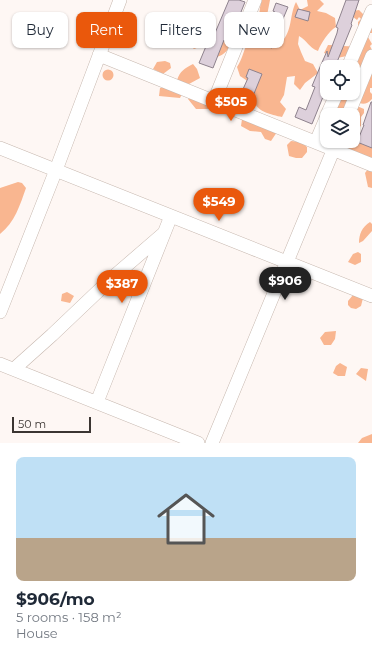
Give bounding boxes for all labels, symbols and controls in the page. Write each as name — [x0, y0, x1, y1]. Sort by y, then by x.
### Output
chip: Buy — [12, 12, 68, 48]
chip: Rent — [76, 12, 137, 48]
chip: Filters — [145, 12, 216, 48]
chip: New — [224, 12, 284, 48]
map controls — [320, 60, 360, 148]
button: locate — [320, 60, 360, 100]
pin: $505 — [207, 88, 255, 122]
text: $505 — [215, 93, 247, 109]
button: layers — [320, 108, 360, 148]
pin: $549 — [195, 188, 243, 222]
text: $549 — [202, 193, 236, 209]
pin: $906 — [261, 267, 309, 301]
pin: $387 — [98, 270, 146, 304]
text: $906 — [268, 272, 302, 288]
text: $387 — [106, 275, 138, 291]
scale bar — [12, 415, 91, 434]
text: 50 m — [18, 417, 46, 431]
icon: home — [150, 483, 222, 555]
text: $906/mo — [16, 589, 95, 609]
text: 5 rooms · 158 m² — [16, 609, 121, 625]
text: House — [16, 625, 58, 641]

